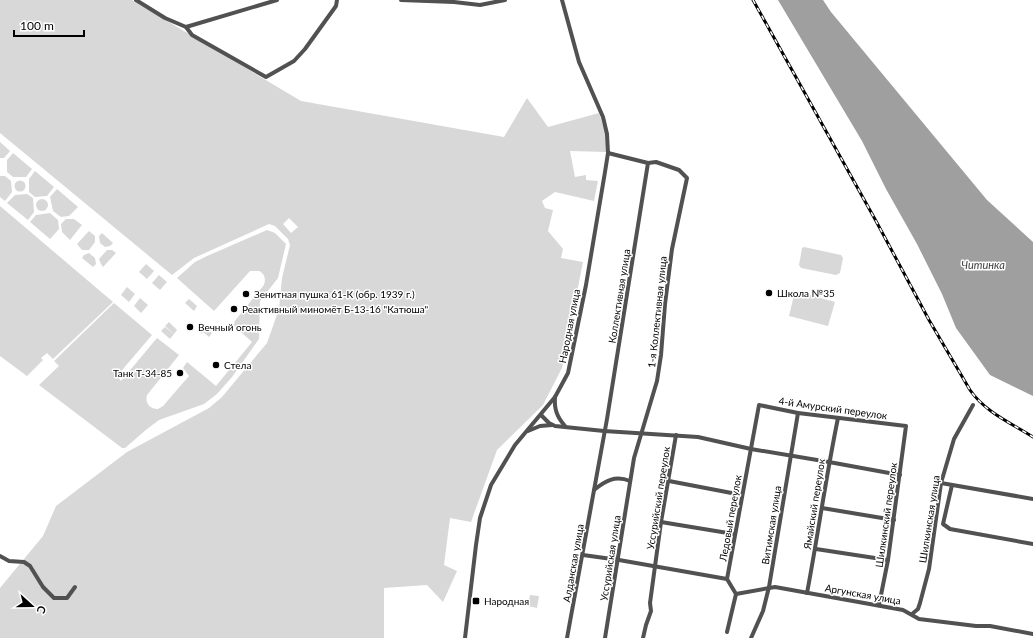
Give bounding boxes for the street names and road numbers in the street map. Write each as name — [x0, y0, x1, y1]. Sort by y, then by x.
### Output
street label: Коллективная улица — [606, 248, 632, 344]
street label: 1-я Коллективная улица — [645, 256, 669, 368]
street label: Народная улица — [556, 288, 582, 364]
street label: 4-й Амурский переулок — [778, 394, 889, 422]
street label: Уссурийский переулок — [644, 445, 672, 550]
street label: Ямайский переулок — [801, 457, 827, 551]
street label: Шилкинский переулок — [873, 461, 899, 568]
street label: Ледовый переулок — [716, 473, 744, 563]
street label: Шилкинская улица — [916, 474, 942, 564]
street label: Витимская улица — [759, 485, 783, 565]
street label: Уссурийская улица — [597, 514, 623, 602]
street label: Алданская улица — [560, 523, 586, 603]
street label: Аргунская улица — [824, 581, 902, 607]

